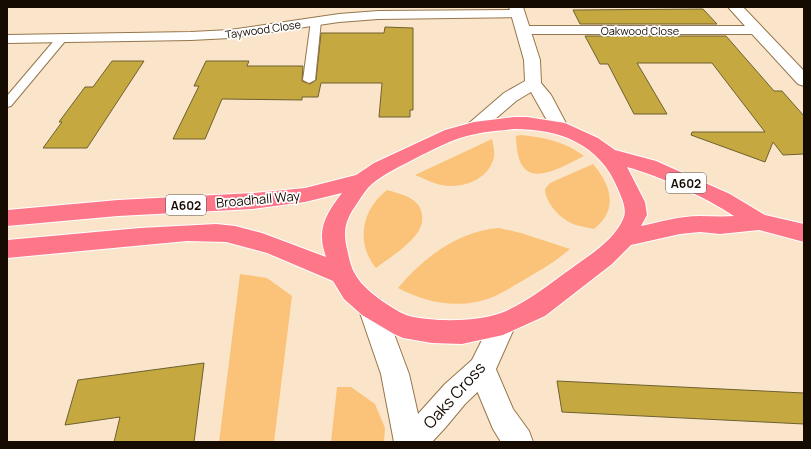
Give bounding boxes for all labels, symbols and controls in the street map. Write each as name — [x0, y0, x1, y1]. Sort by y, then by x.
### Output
street label: Taywood Close — [224, 16, 302, 42]
street label: Oakwood Close — [601, 23, 680, 38]
road number: A602 — [666, 173, 706, 193]
street label: Broadhall Way — [215, 186, 301, 212]
road number: A602 — [166, 195, 206, 215]
street label: Oaks Cross — [418, 357, 490, 433]

